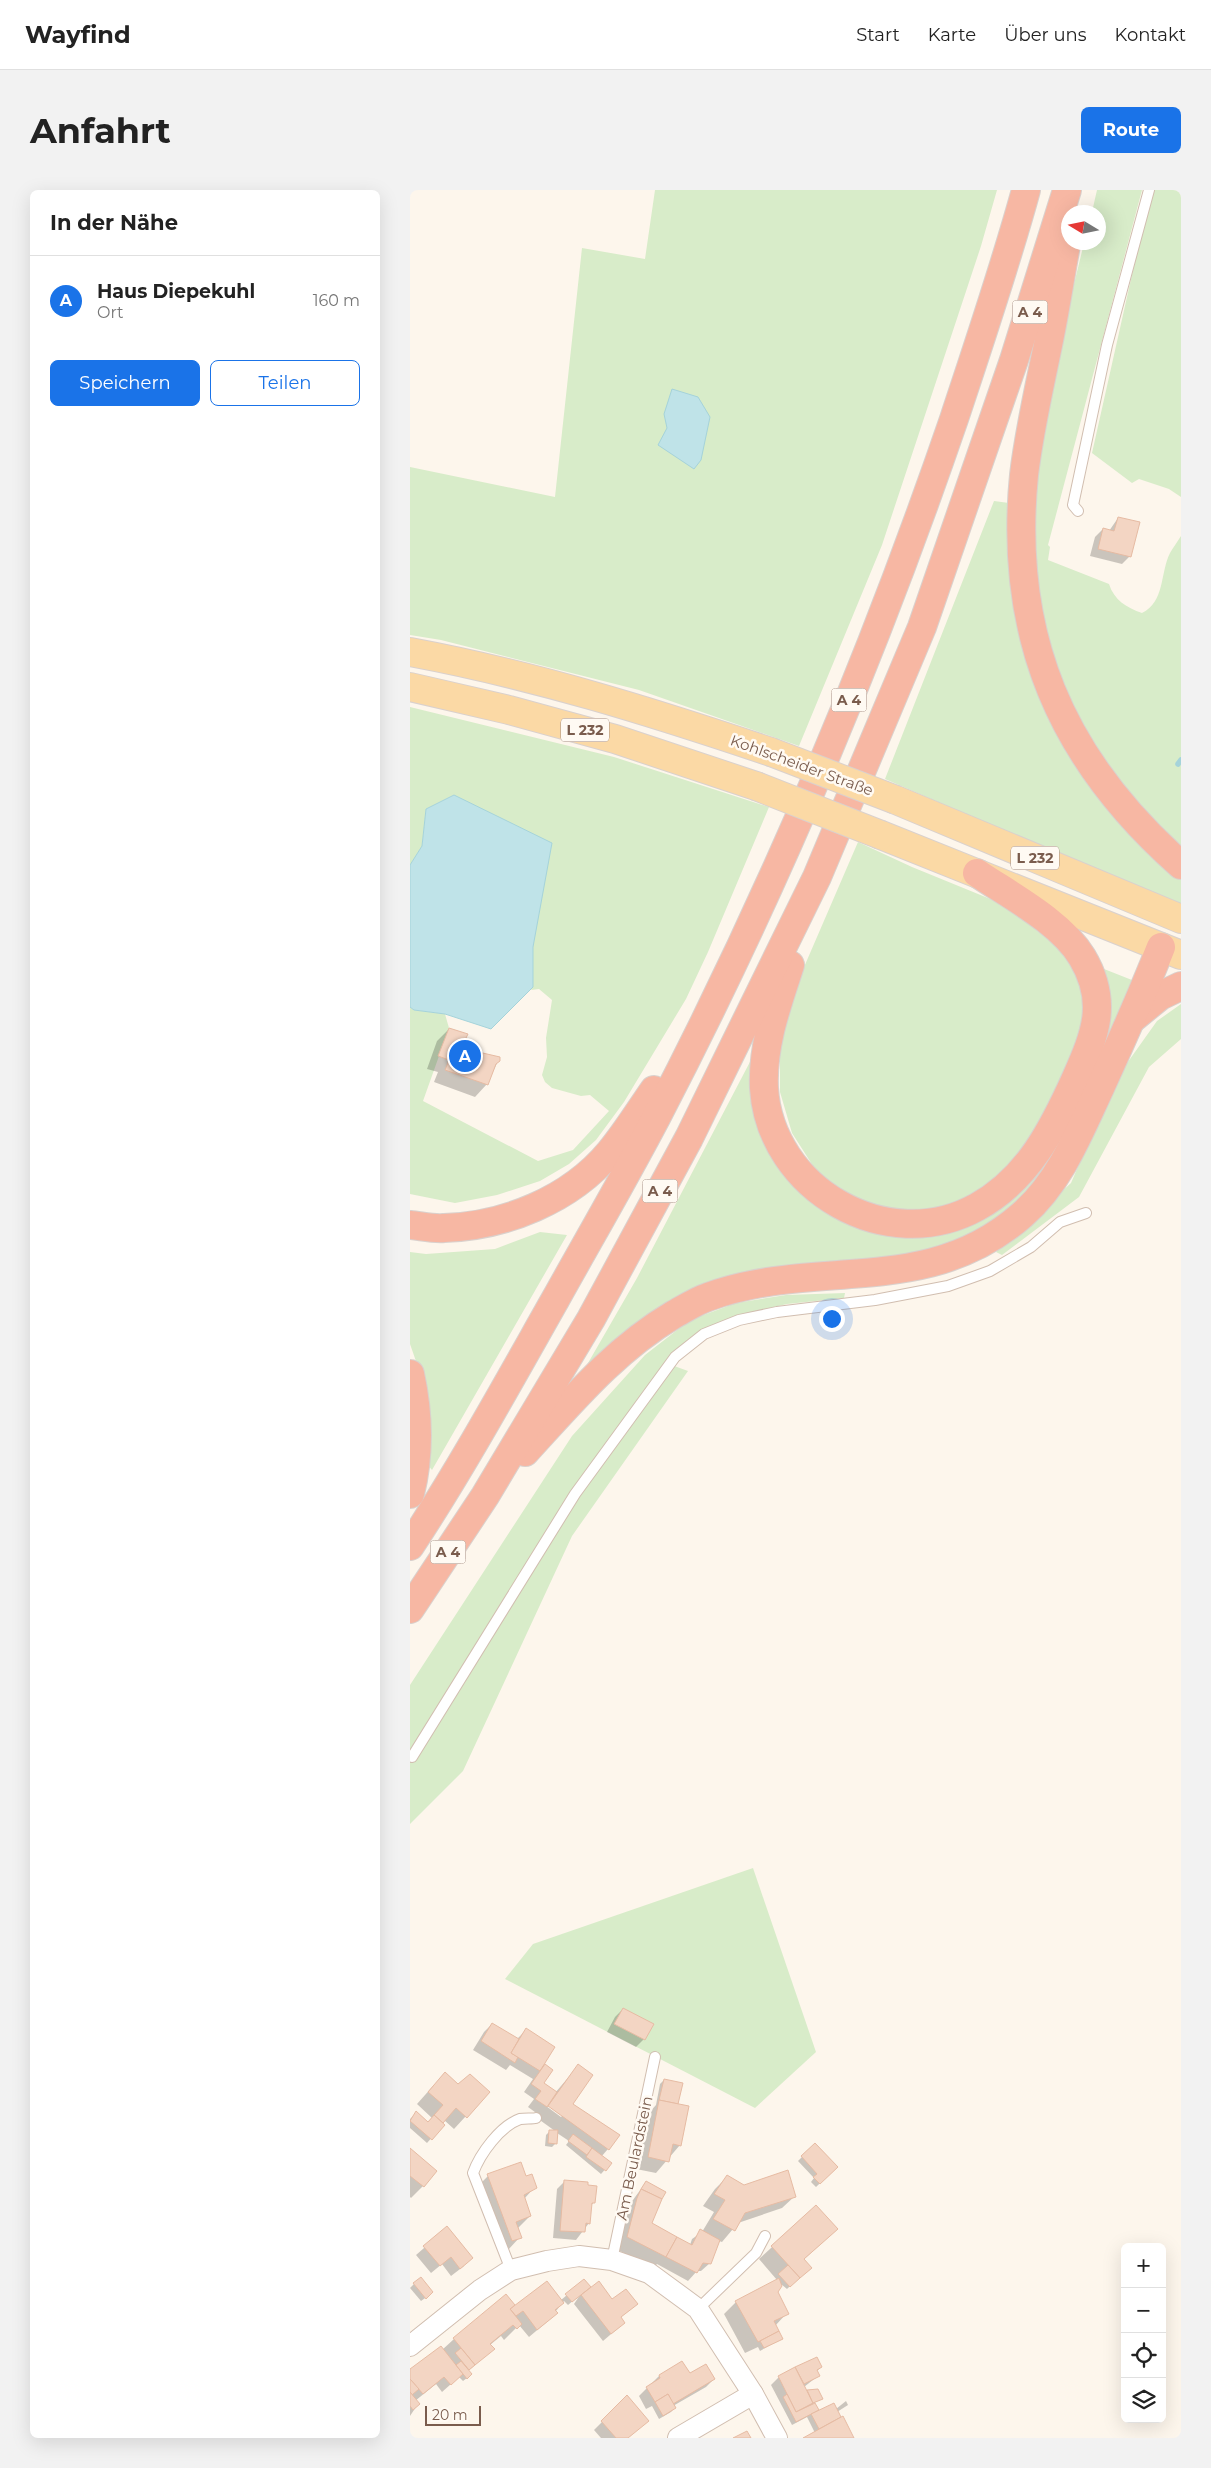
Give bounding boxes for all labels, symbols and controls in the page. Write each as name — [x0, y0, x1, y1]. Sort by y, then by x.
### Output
text: Wayfind — [25, 20, 131, 49]
text: Start — [856, 24, 900, 46]
text: Karte — [928, 24, 976, 46]
text: Über uns — [1004, 24, 1087, 46]
text: Kontakt — [1115, 24, 1186, 46]
button: Route — [1081, 107, 1181, 153]
text: Anfahrt — [30, 109, 171, 152]
north arrow — [1061, 205, 1106, 250]
text: In der Nähe — [50, 210, 178, 235]
text: Haus Diepekuhl — [97, 280, 255, 303]
text: A — [60, 291, 72, 310]
text: 160 m — [313, 291, 360, 310]
road number: A 4 — [1012, 300, 1048, 324]
text: Ort — [97, 303, 124, 322]
button: Speichern — [50, 360, 200, 406]
button: Teilen — [210, 360, 360, 406]
road number: A 4 — [832, 688, 866, 712]
road number: L 232 — [561, 718, 609, 742]
street label: Kohlscheider Straße — [728, 730, 876, 800]
road number: L 232 — [1011, 846, 1059, 870]
pin: A — [449, 1037, 481, 1075]
road number: A 4 — [642, 1179, 678, 1202]
your location — [819, 1306, 845, 1332]
road number: A 4 — [430, 1540, 466, 1564]
street label: Am Beulardstein — [612, 2094, 656, 2222]
map controls — [1121, 2243, 1166, 2423]
button: + — [1121, 2243, 1166, 2288]
button: − — [1121, 2288, 1166, 2333]
button: locate — [1121, 2333, 1166, 2378]
button: layers — [1121, 2378, 1166, 2423]
scale bar — [425, 2403, 481, 2426]
text: 20 m — [432, 2406, 468, 2424]

